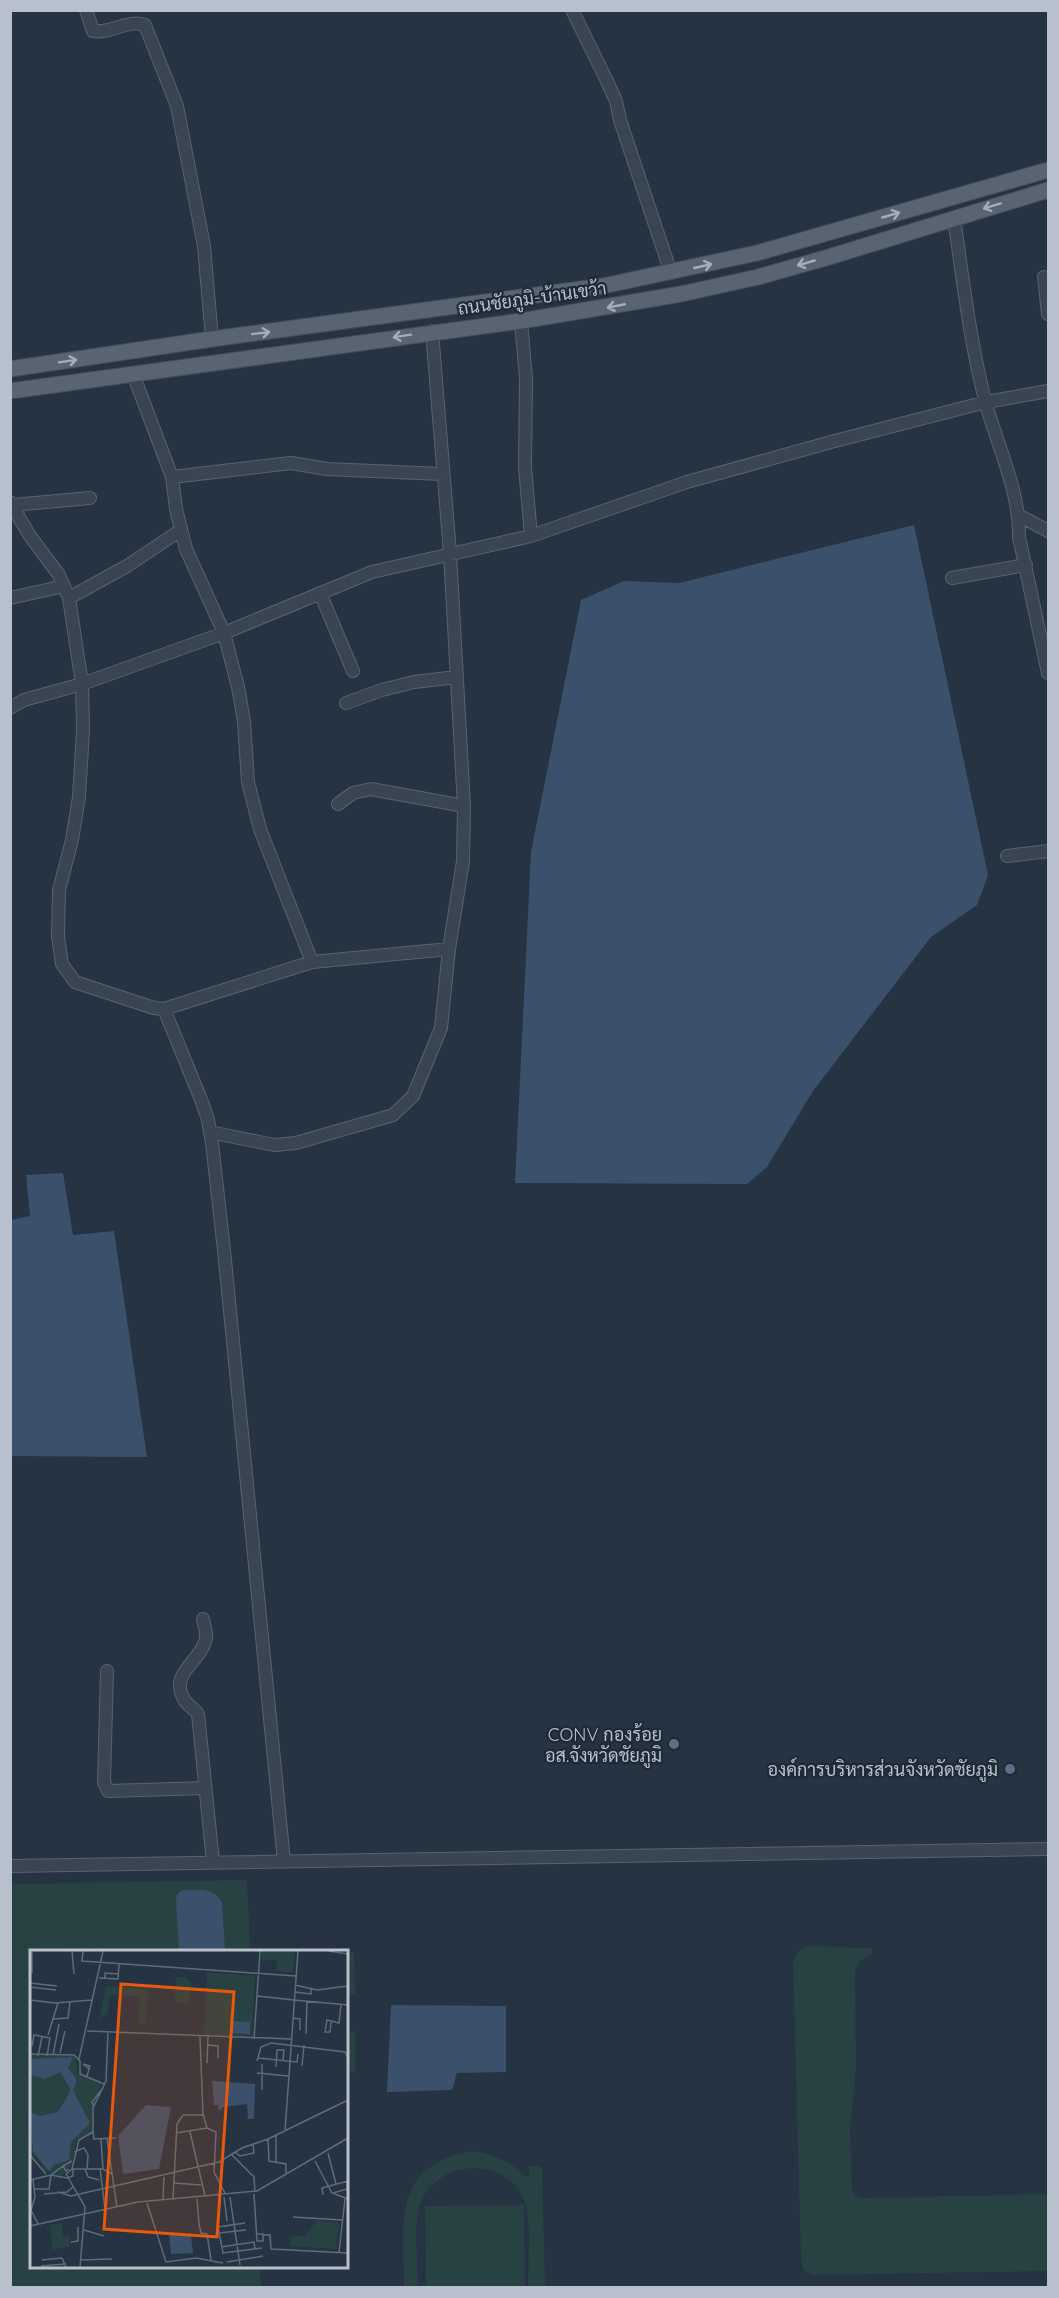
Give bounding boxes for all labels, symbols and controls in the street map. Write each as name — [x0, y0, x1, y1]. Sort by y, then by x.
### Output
one-way arrow — [983, 201, 1002, 212]
one-way arrow — [881, 209, 900, 220]
one-way arrow — [797, 258, 816, 269]
one-way arrow — [693, 259, 712, 271]
street label: ถนนชัยภูมิ-บ้านเขว้า — [456, 276, 608, 322]
one-way arrow — [606, 301, 626, 312]
one-way arrow — [251, 327, 271, 338]
one-way arrow — [393, 331, 412, 342]
one-way arrow — [58, 355, 78, 366]
place label: CONV กองร้อย อส.จังหวัดชัยภูมิ — [545, 1723, 662, 1769]
marker: CONV กองร้อย อส.จังหวัดชัยภูมิ — [667, 1737, 681, 1751]
place label: องค์การบริหารส่วนจังหวัดชัยภูมิ — [767, 1757, 998, 1783]
marker: องค์การบริหารส่วนจังหวัดชัยภูมิ — [1003, 1762, 1017, 1776]
inset map — [30, 1950, 348, 2268]

